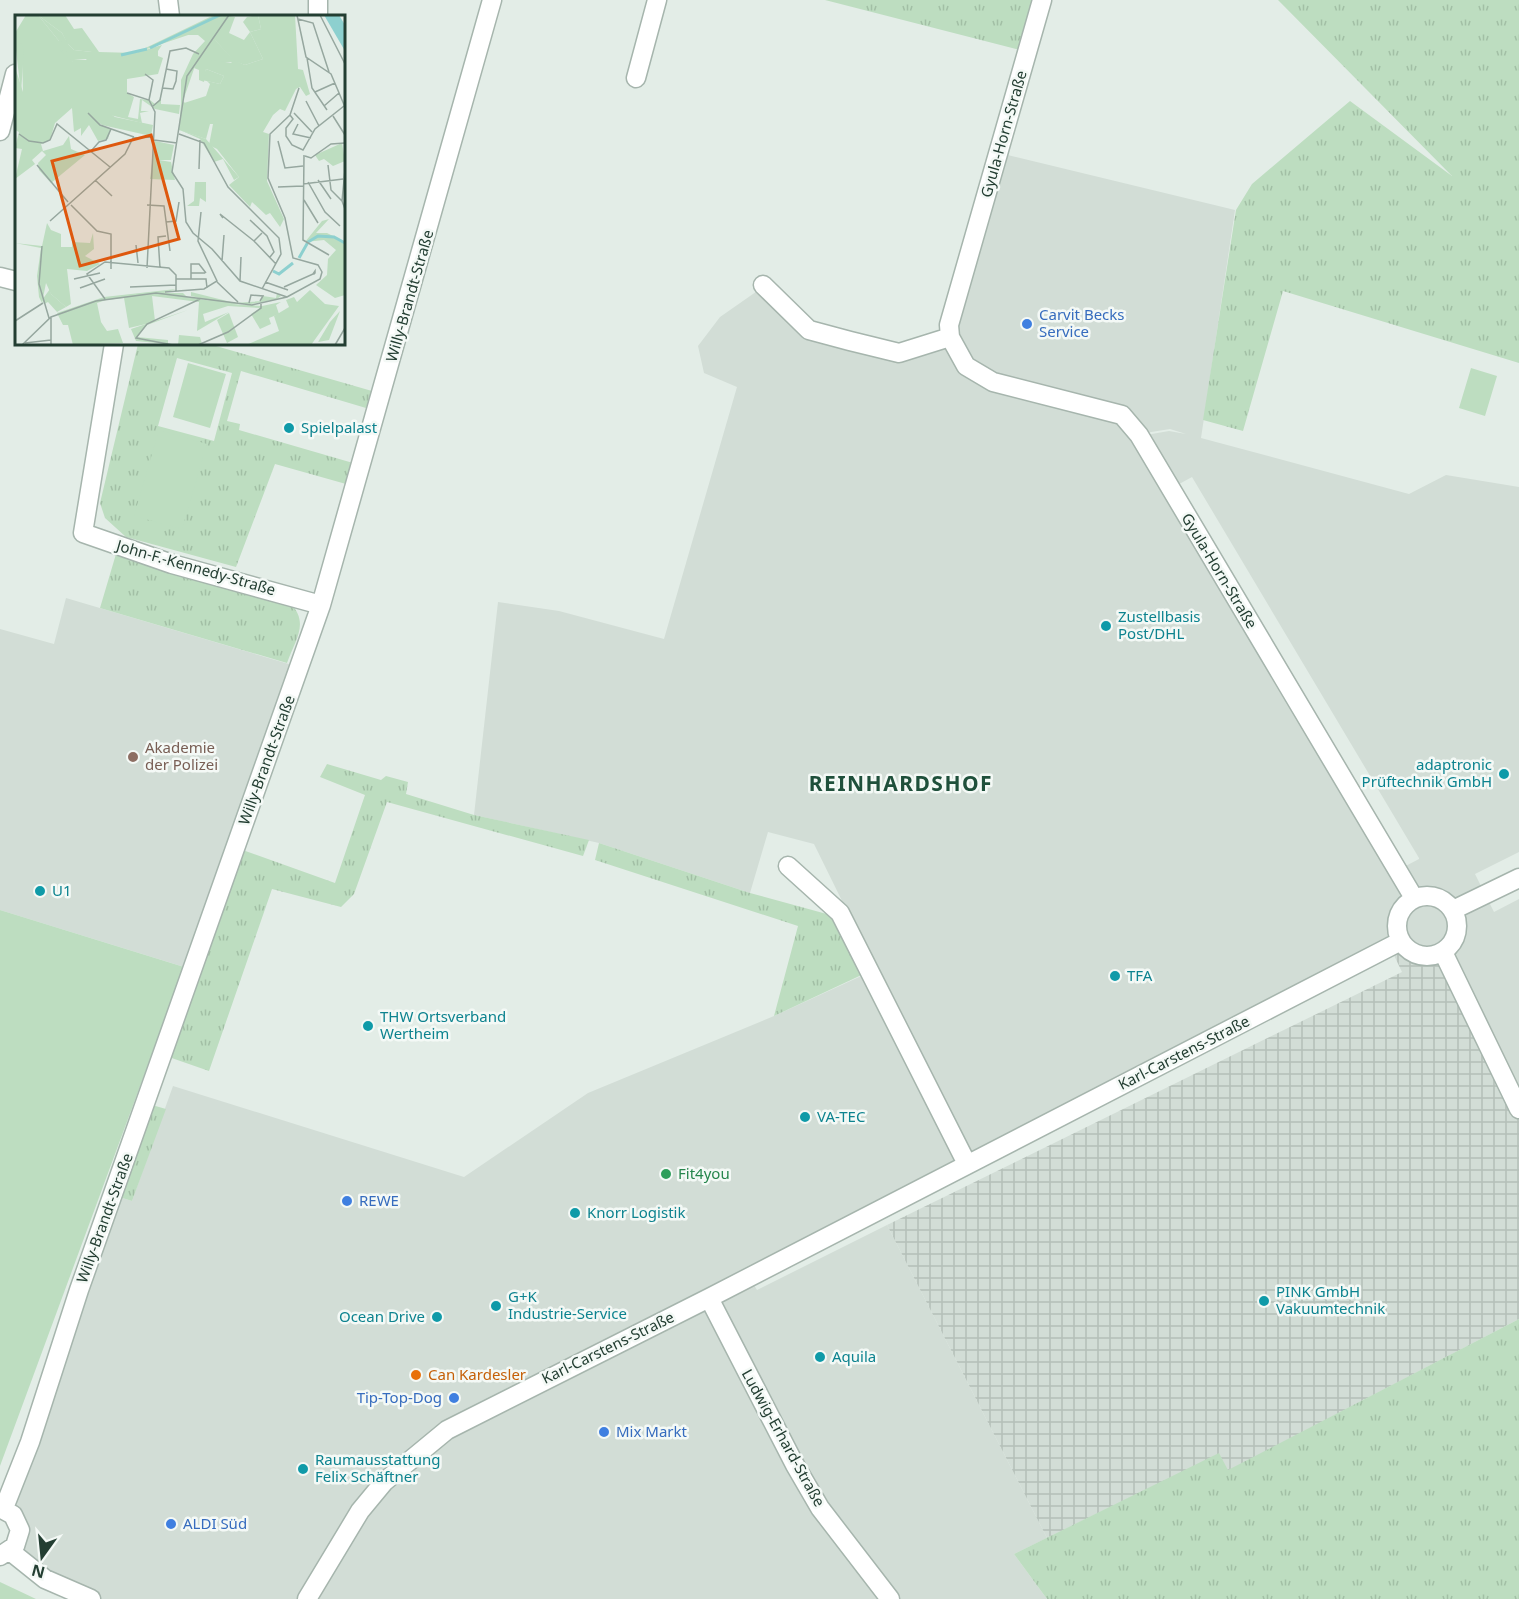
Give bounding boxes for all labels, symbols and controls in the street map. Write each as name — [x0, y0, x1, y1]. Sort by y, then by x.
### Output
inset map — [15, 15, 345, 345]
street label: Gyula-Horn-Straße — [975, 68, 1031, 200]
street label: Willy-Brandt-Straße — [381, 227, 437, 364]
place label: Carvit Becks Service — [1039, 304, 1125, 341]
marker: Carvit Becks Service — [1020, 317, 1034, 331]
place label: Spielpalast — [301, 417, 378, 437]
marker: Spielpalast — [282, 421, 296, 435]
street label: Gyula-Horn-Straße — [1177, 509, 1262, 632]
street label: John-F.-Kennedy-Straße — [112, 534, 278, 599]
place label: Zustellbasis Post/DHL — [1118, 606, 1201, 643]
marker: Zustellbasis Post/DHL — [1099, 619, 1113, 633]
street label: Willy-Brandt-Straße — [233, 692, 299, 827]
place label: Akademie der Polizei — [145, 737, 218, 774]
marker: Akademie der Polizei — [126, 750, 140, 764]
place label: adaptronic Prüftechnik GmbH — [1362, 754, 1492, 791]
marker: adaptronic Prüftechnik GmbH — [1497, 767, 1511, 781]
district label: REINHARDSHOF — [809, 769, 993, 797]
place label: U1 — [52, 880, 72, 900]
marker: U1 — [33, 884, 47, 898]
place label: TFA — [1127, 965, 1153, 985]
marker: TFA — [1108, 969, 1122, 983]
place label: THW Ortsverband Wertheim — [380, 1006, 506, 1043]
street label: Karl-Carstens-Straße — [1114, 1010, 1253, 1094]
marker: THW Ortsverband Wertheim — [361, 1019, 375, 1033]
place label: VA-TEC — [817, 1106, 866, 1126]
marker: VA-TEC — [798, 1110, 812, 1124]
street label: Willy-Brandt-Straße — [71, 1150, 137, 1285]
place label: Fit4you — [678, 1163, 730, 1183]
marker: Fit4you — [659, 1167, 673, 1181]
place label: REWE — [359, 1190, 399, 1210]
marker: REWE — [340, 1194, 354, 1208]
place label: Knorr Logistik — [587, 1202, 685, 1222]
marker: Knorr Logistik — [568, 1206, 582, 1220]
place label: PINK GmbH Vakuumtechnik — [1276, 1281, 1385, 1318]
place label: G+K Industrie-Service — [508, 1286, 627, 1323]
marker: PINK GmbH Vakuumtechnik — [1257, 1294, 1271, 1308]
marker: G+K Industrie-Service — [489, 1299, 503, 1313]
place label: Ocean Drive — [339, 1306, 425, 1326]
street label: Karl-Carstens-Straße — [538, 1306, 677, 1388]
marker: Ocean Drive — [430, 1310, 444, 1324]
place label: Aquila — [832, 1346, 876, 1366]
marker: Aquila — [813, 1350, 827, 1364]
place label: Can Kardesler — [428, 1364, 526, 1384]
street label: Ludwig-Erhard-Straße — [738, 1365, 830, 1510]
marker: Can Kardesler — [409, 1368, 423, 1382]
place label: Tip-Top-Dog — [357, 1387, 442, 1407]
marker: Tip-Top-Dog — [447, 1391, 461, 1405]
place label: Mix Markt — [616, 1421, 688, 1441]
marker: Mix Markt — [597, 1425, 611, 1439]
place label: Raumausstattung Felix Schäftner — [315, 1449, 441, 1486]
marker: Raumausstattung Felix Schäftner — [296, 1462, 310, 1476]
place label: ALDI Süd — [183, 1513, 247, 1533]
marker: ALDI Süd — [164, 1517, 178, 1531]
north arrow — [12, 1527, 72, 1587]
text: N — [29, 1559, 47, 1584]

